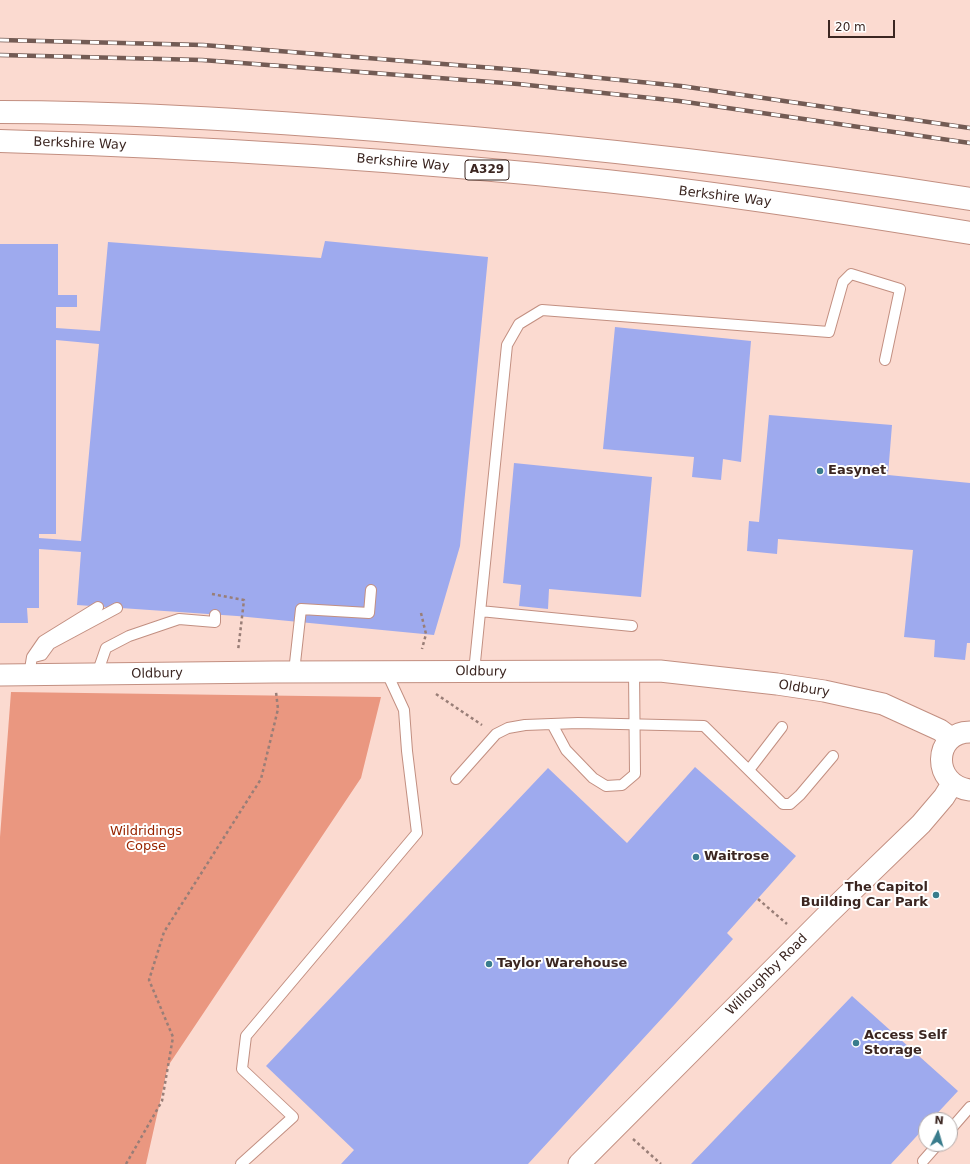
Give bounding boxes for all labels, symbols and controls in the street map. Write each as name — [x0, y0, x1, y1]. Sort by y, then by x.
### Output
scale bar — [830, 12, 897, 38]
text: 20 m — [835, 20, 866, 34]
street label: Berkshire Way — [33, 135, 127, 153]
street label: Berkshire Way — [356, 151, 450, 175]
road number: A329 — [465, 160, 509, 180]
street label: Berkshire Way — [678, 184, 772, 210]
place label: Easynet — [828, 463, 886, 479]
marker: Easynet — [815, 466, 825, 476]
street label: Oldbury — [455, 664, 507, 680]
street label: Oldbury — [131, 666, 183, 682]
street label: Oldbury — [777, 677, 831, 701]
park label: Wildridings Copse — [110, 824, 182, 855]
place label: Waitrose — [704, 849, 769, 865]
marker: Waitrose — [691, 852, 701, 862]
place label: The Capitol Building Car Park — [801, 880, 928, 911]
marker: The Capitol Building Car Park — [931, 890, 941, 900]
street label: Willoughby Road — [723, 931, 811, 1019]
place label: Taylor Warehouse — [497, 956, 627, 972]
marker: Taylor Warehouse — [484, 959, 494, 969]
place label: Access Self Storage — [864, 1028, 947, 1059]
marker: Access Self Storage — [851, 1038, 861, 1048]
north arrow — [918, 1112, 958, 1152]
text: N — [934, 1114, 944, 1127]

